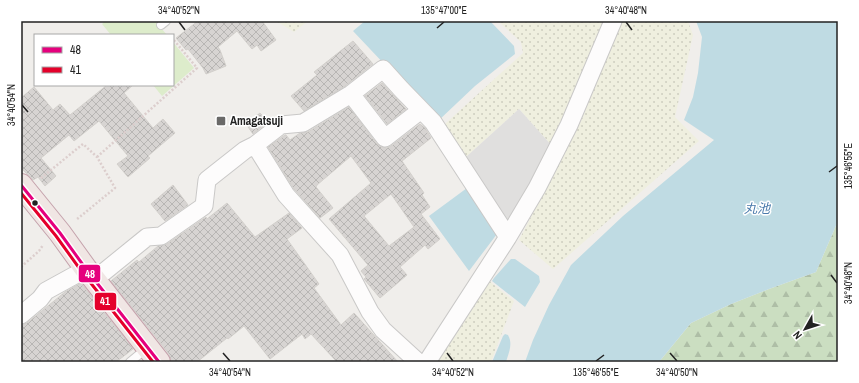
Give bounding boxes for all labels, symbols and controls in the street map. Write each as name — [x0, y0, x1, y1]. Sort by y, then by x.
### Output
text: 34°40'52"N — [158, 4, 200, 17]
text: 135°47'00"E — [421, 4, 467, 17]
text: 34°40'48"N — [605, 4, 647, 17]
legend — [34, 34, 174, 86]
text: 48 — [70, 42, 81, 58]
text: 41 — [70, 62, 81, 78]
text: 34°40'54"N — [5, 84, 18, 126]
place label: Amagatsuji — [230, 113, 283, 129]
marker: Amagatsuji — [215, 115, 227, 127]
text: 135°46'55"E — [842, 143, 855, 189]
unlabelled marker — [30, 198, 40, 208]
water label: 丸池 — [744, 200, 772, 217]
text: 34°40'48"N — [842, 262, 855, 304]
line badge: 48 — [78, 264, 101, 283]
text: 48 — [85, 267, 95, 281]
line badge: 41 — [94, 292, 117, 311]
text: 41 — [100, 294, 110, 308]
north arrow — [785, 309, 825, 349]
text: N — [790, 328, 805, 342]
text: 34°40'54"N — [209, 366, 251, 379]
text: 34°40'52"N — [432, 366, 474, 379]
text: 135°46'55"E — [573, 366, 619, 379]
text: 34°40'50"N — [656, 366, 698, 379]

